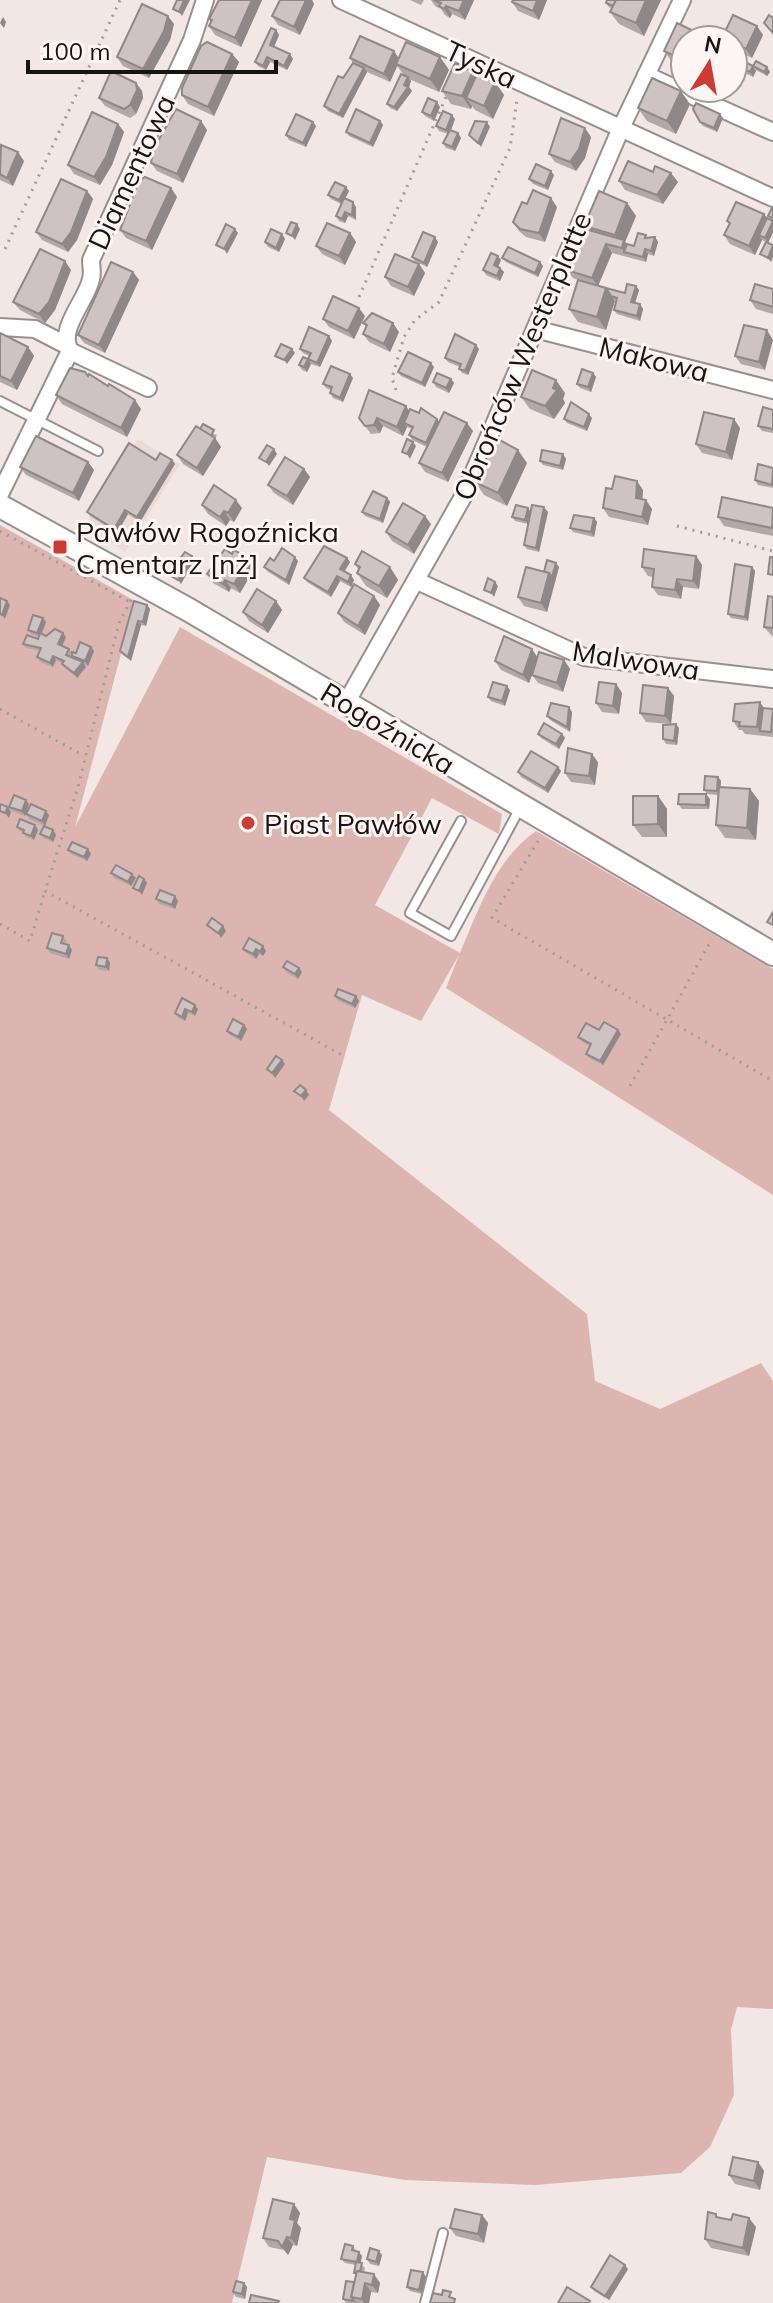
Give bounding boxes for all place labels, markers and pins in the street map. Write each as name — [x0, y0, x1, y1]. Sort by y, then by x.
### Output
place label: Pawłów Rogoźnicka Cmentarz [nż] — [76, 514, 339, 581]
marker: Pawłów Rogoźnicka Cmentarz [nż] — [51, 538, 69, 556]
place label: Piast Pawłów — [264, 806, 442, 841]
marker: Piast Pawłów — [239, 814, 257, 832]

